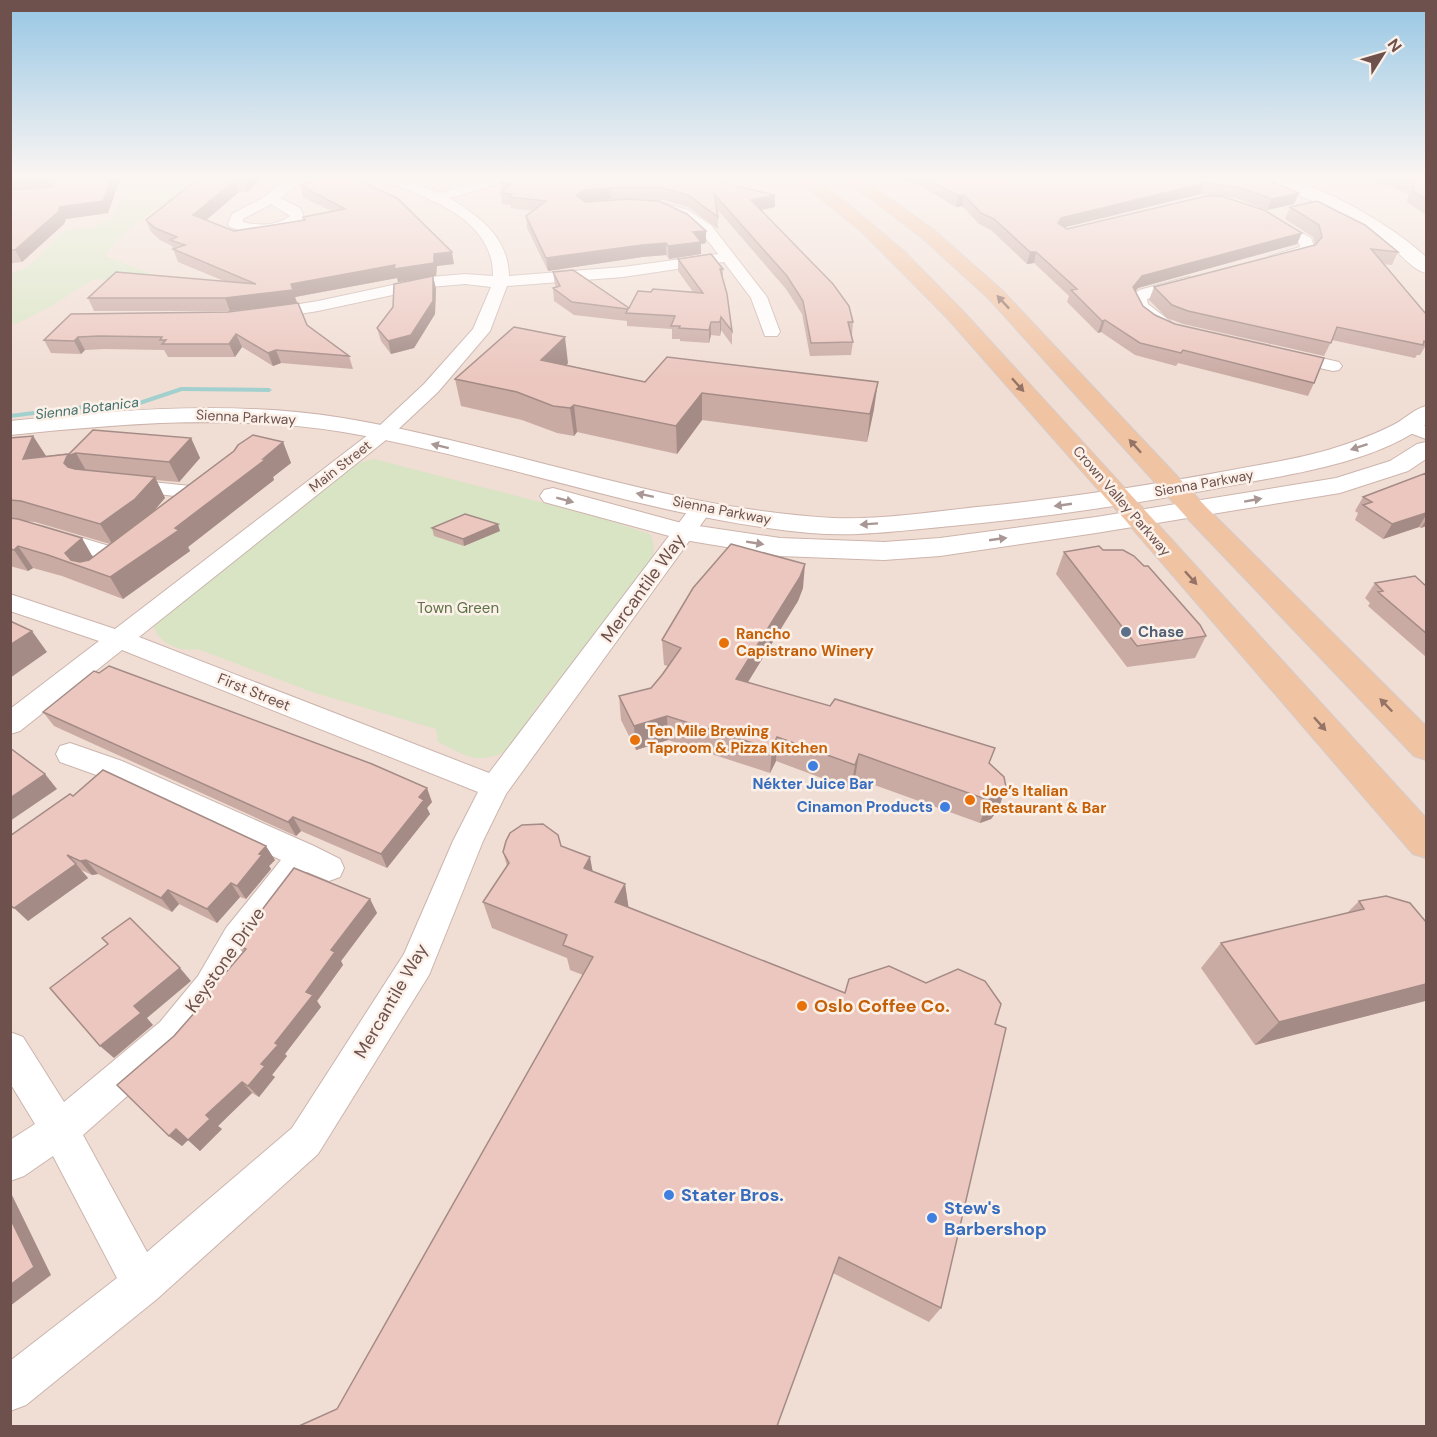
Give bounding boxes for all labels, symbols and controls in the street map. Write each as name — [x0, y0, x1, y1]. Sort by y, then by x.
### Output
north arrow — [1353, 24, 1413, 84]
text: N — [1383, 34, 1406, 56]
one-way arrow — [996, 295, 1010, 310]
one-way arrow — [1011, 377, 1024, 392]
water label: Sienna Botanica — [34, 393, 140, 423]
street label: Sienna Parkway — [196, 405, 297, 429]
street label: Main Street — [305, 436, 375, 496]
one-way arrow — [1128, 438, 1142, 453]
one-way arrow — [431, 441, 449, 451]
street label: Crown Valley Parkway — [1069, 442, 1175, 560]
one-way arrow — [1350, 442, 1368, 452]
street label: Sienna Parkway — [1153, 465, 1255, 501]
one-way arrow — [635, 490, 654, 499]
street label: Sienna Parkway — [671, 492, 773, 528]
one-way arrow — [556, 495, 574, 505]
one-way arrow — [1243, 495, 1262, 504]
one-way arrow — [1054, 500, 1073, 509]
one-way arrow — [860, 519, 879, 529]
street label: Mercantile Way — [596, 529, 690, 647]
one-way arrow — [988, 534, 1007, 543]
one-way arrow — [746, 539, 765, 548]
one-way arrow — [1184, 570, 1197, 585]
park label: Town Green — [417, 598, 499, 618]
place label: Chase — [1138, 622, 1184, 642]
place label: Rancho Capistrano Winery — [736, 624, 874, 661]
marker: Chase — [1119, 625, 1133, 639]
marker: Rancho Capistrano Winery — [717, 636, 731, 650]
street label: First Street — [215, 668, 293, 716]
one-way arrow — [1379, 698, 1393, 713]
one-way arrow — [1313, 716, 1326, 731]
place label: Ten Mile Brewing Taproom & Pizza Kitchen — [647, 721, 828, 758]
marker: Ten Mile Brewing Taproom & Pizza Kitchen — [628, 733, 642, 747]
marker: Nékter Juice Bar — [806, 759, 820, 773]
place label: Nékter Juice Bar — [752, 774, 874, 794]
place label: Joe’s Italian Restaurant & Bar — [982, 781, 1106, 818]
marker: Joe’s Italian Restaurant & Bar — [963, 793, 977, 807]
place label: Cinamon Products — [797, 797, 933, 817]
marker: Cinamon Products — [938, 800, 952, 814]
street label: Keystone Drive — [180, 903, 270, 1017]
street label: Mercantile Way — [348, 939, 434, 1063]
place label: Oslo Coffee Co. — [814, 994, 950, 1018]
marker: Oslo Coffee Co. — [795, 999, 809, 1013]
place label: Stater Bros. — [681, 1183, 784, 1207]
marker: Stater Bros. — [662, 1188, 676, 1202]
place label: Stew's Barbershop — [944, 1196, 1047, 1241]
marker: Stew's Barbershop — [925, 1211, 939, 1225]

